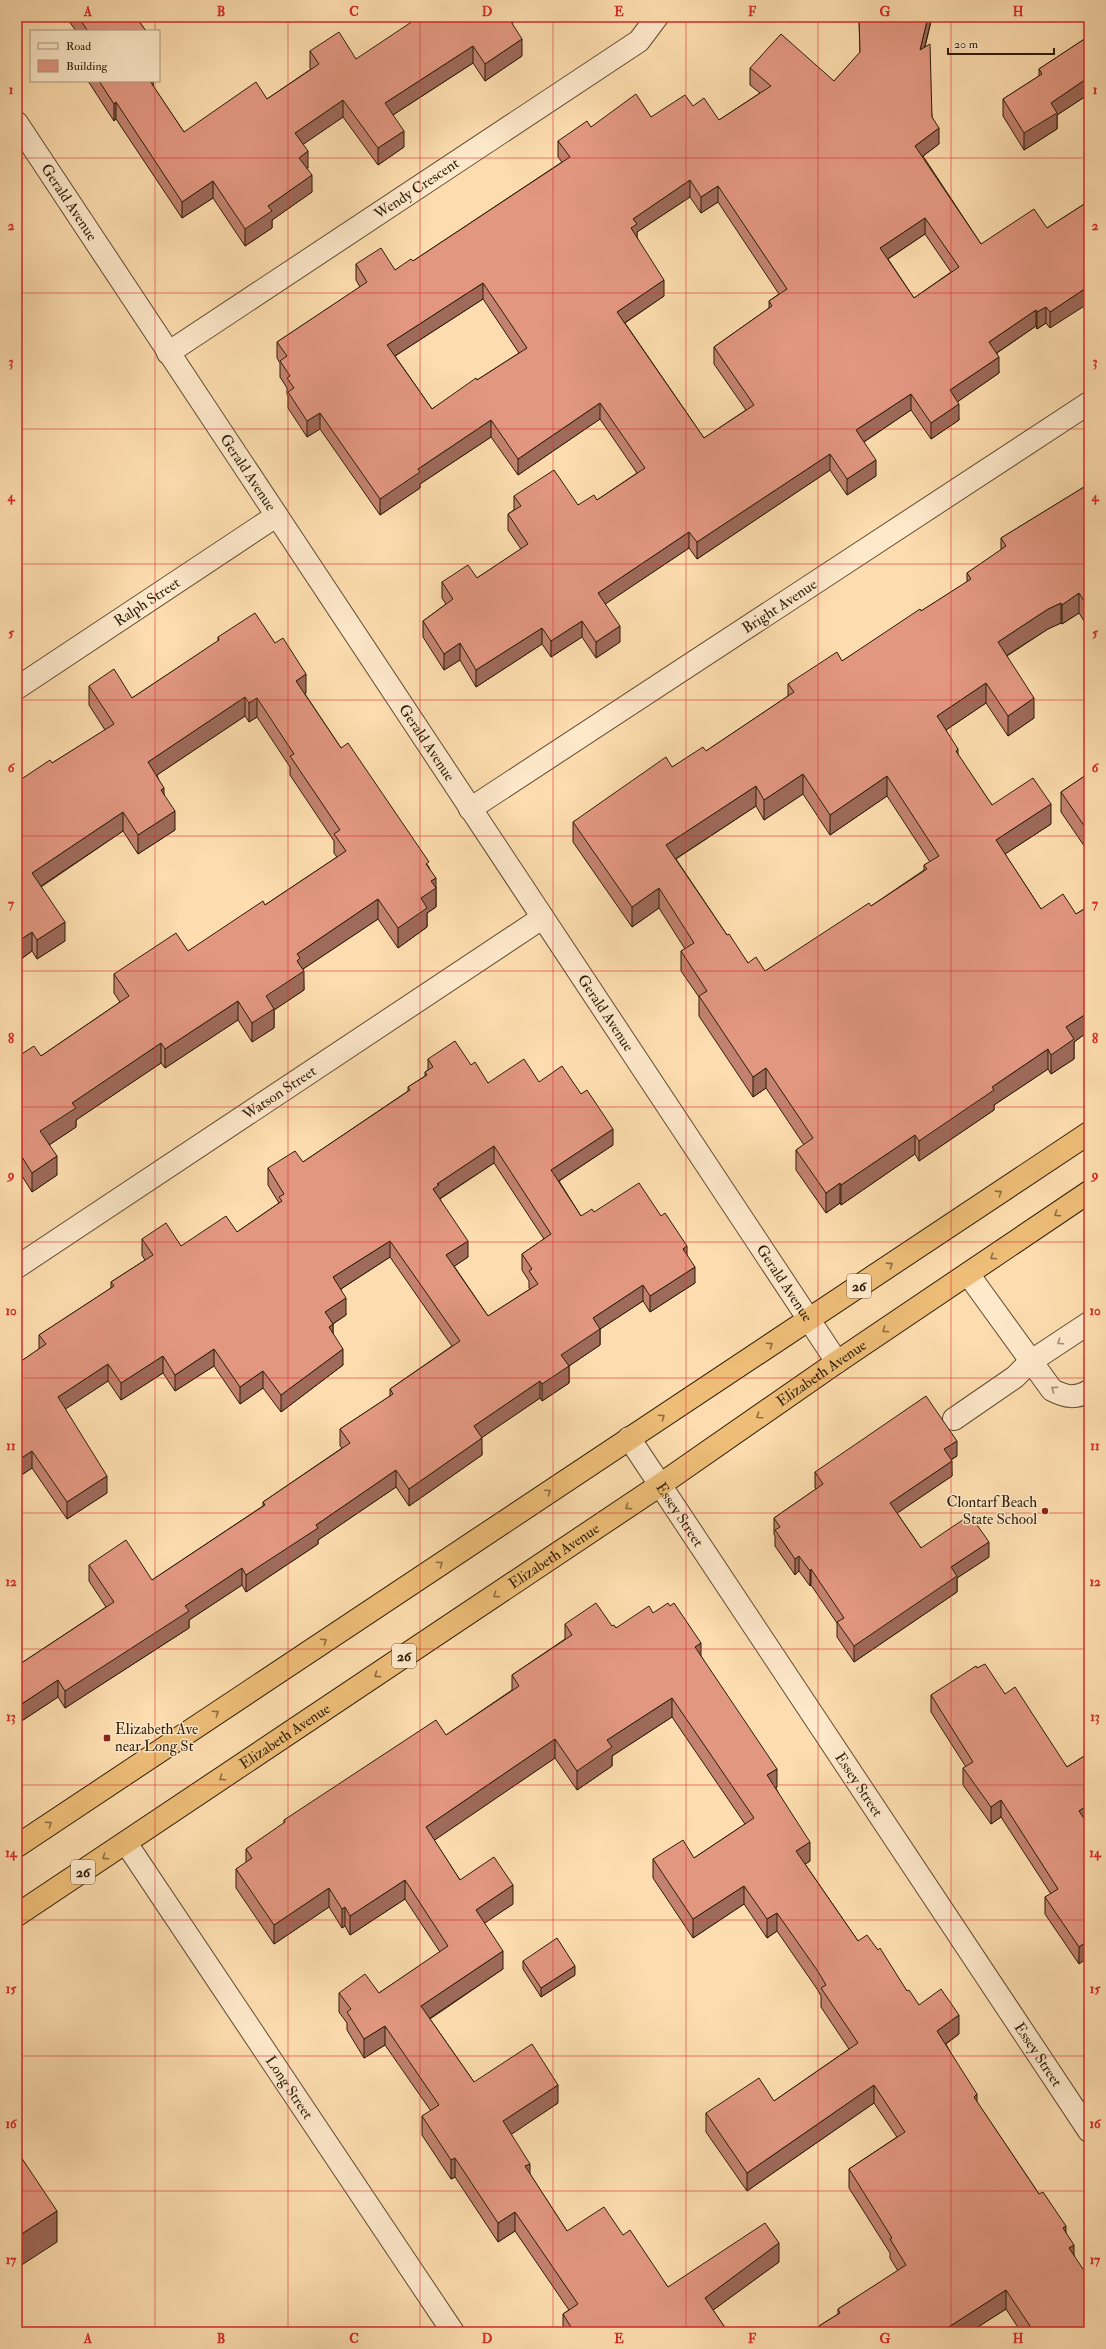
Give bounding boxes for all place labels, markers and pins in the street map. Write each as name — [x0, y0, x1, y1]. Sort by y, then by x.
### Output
place label: Clontarf Beach State School — [947, 1493, 1037, 1529]
marker: Clontarf Beach State School — [1040, 1506, 1050, 1516]
place label: Elizabeth Ave near Long St — [115, 1720, 198, 1756]
marker: Elizabeth Ave near Long St — [102, 1733, 112, 1743]

